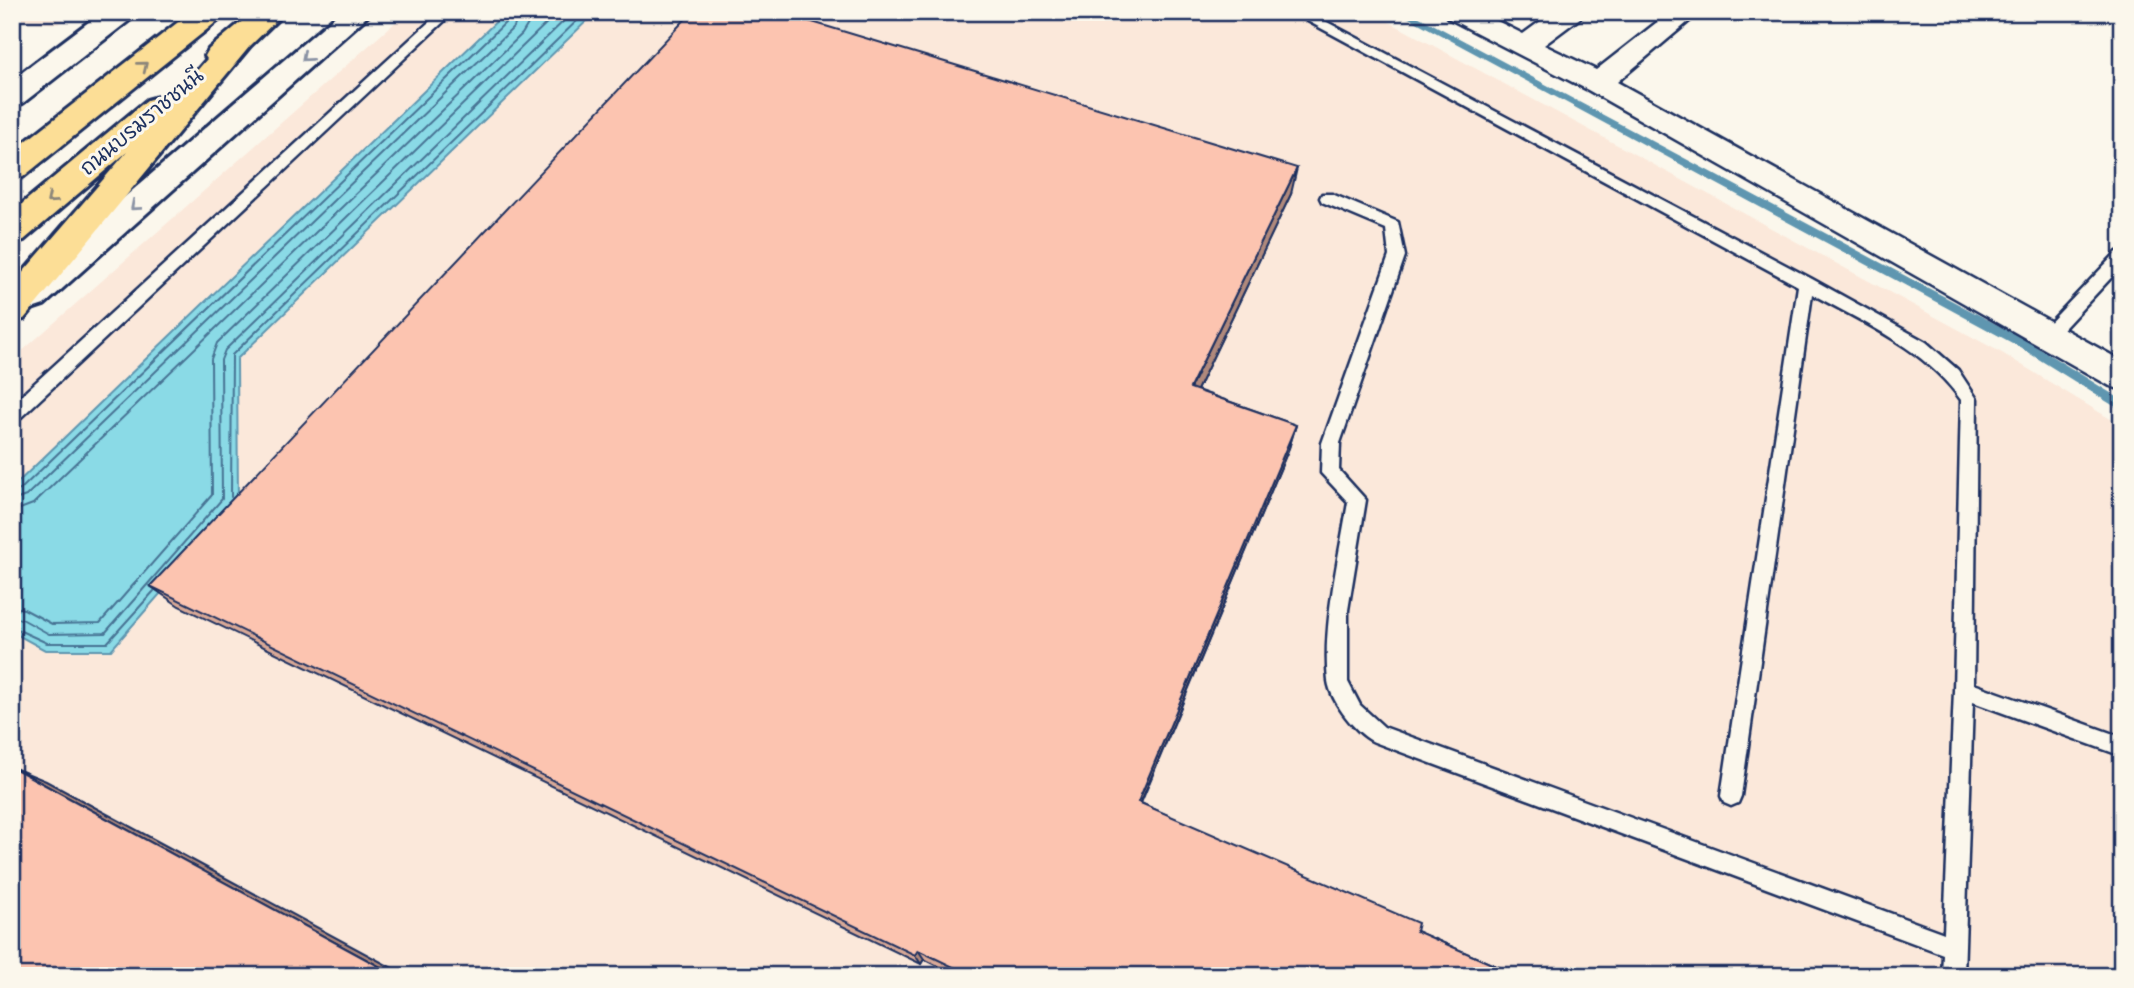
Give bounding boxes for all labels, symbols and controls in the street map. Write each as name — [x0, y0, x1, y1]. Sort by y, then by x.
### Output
one-way arrow — [302, 49, 315, 61]
one-way arrow — [135, 62, 147, 75]
street label: ถนนบรมราชชนนี — [75, 63, 209, 181]
one-way arrow — [46, 191, 59, 203]
one-way arrow — [130, 198, 143, 211]

